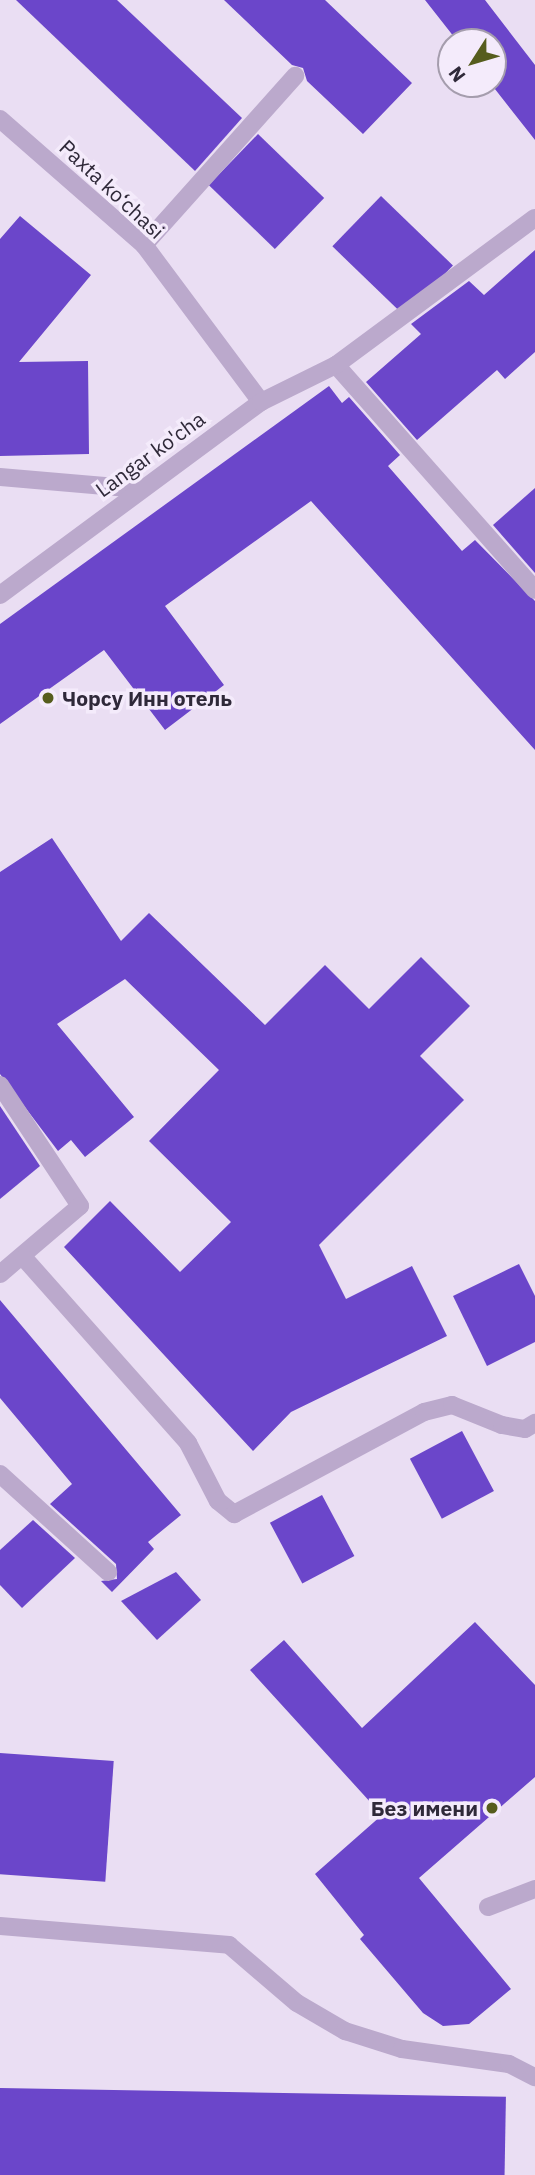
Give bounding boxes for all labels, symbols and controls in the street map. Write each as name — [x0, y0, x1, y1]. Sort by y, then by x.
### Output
north arrow — [437, 28, 507, 98]
text: N — [443, 62, 471, 87]
street label: Paxta ko‘chasi — [55, 134, 169, 244]
street label: Langar ko'cha — [90, 406, 210, 502]
place label: Чорсу Инн отель — [62, 685, 232, 711]
marker: Чорсу Инн отель — [40, 690, 56, 706]
place label: Без имени — [371, 1795, 478, 1821]
marker: Без имени — [484, 1800, 500, 1816]

